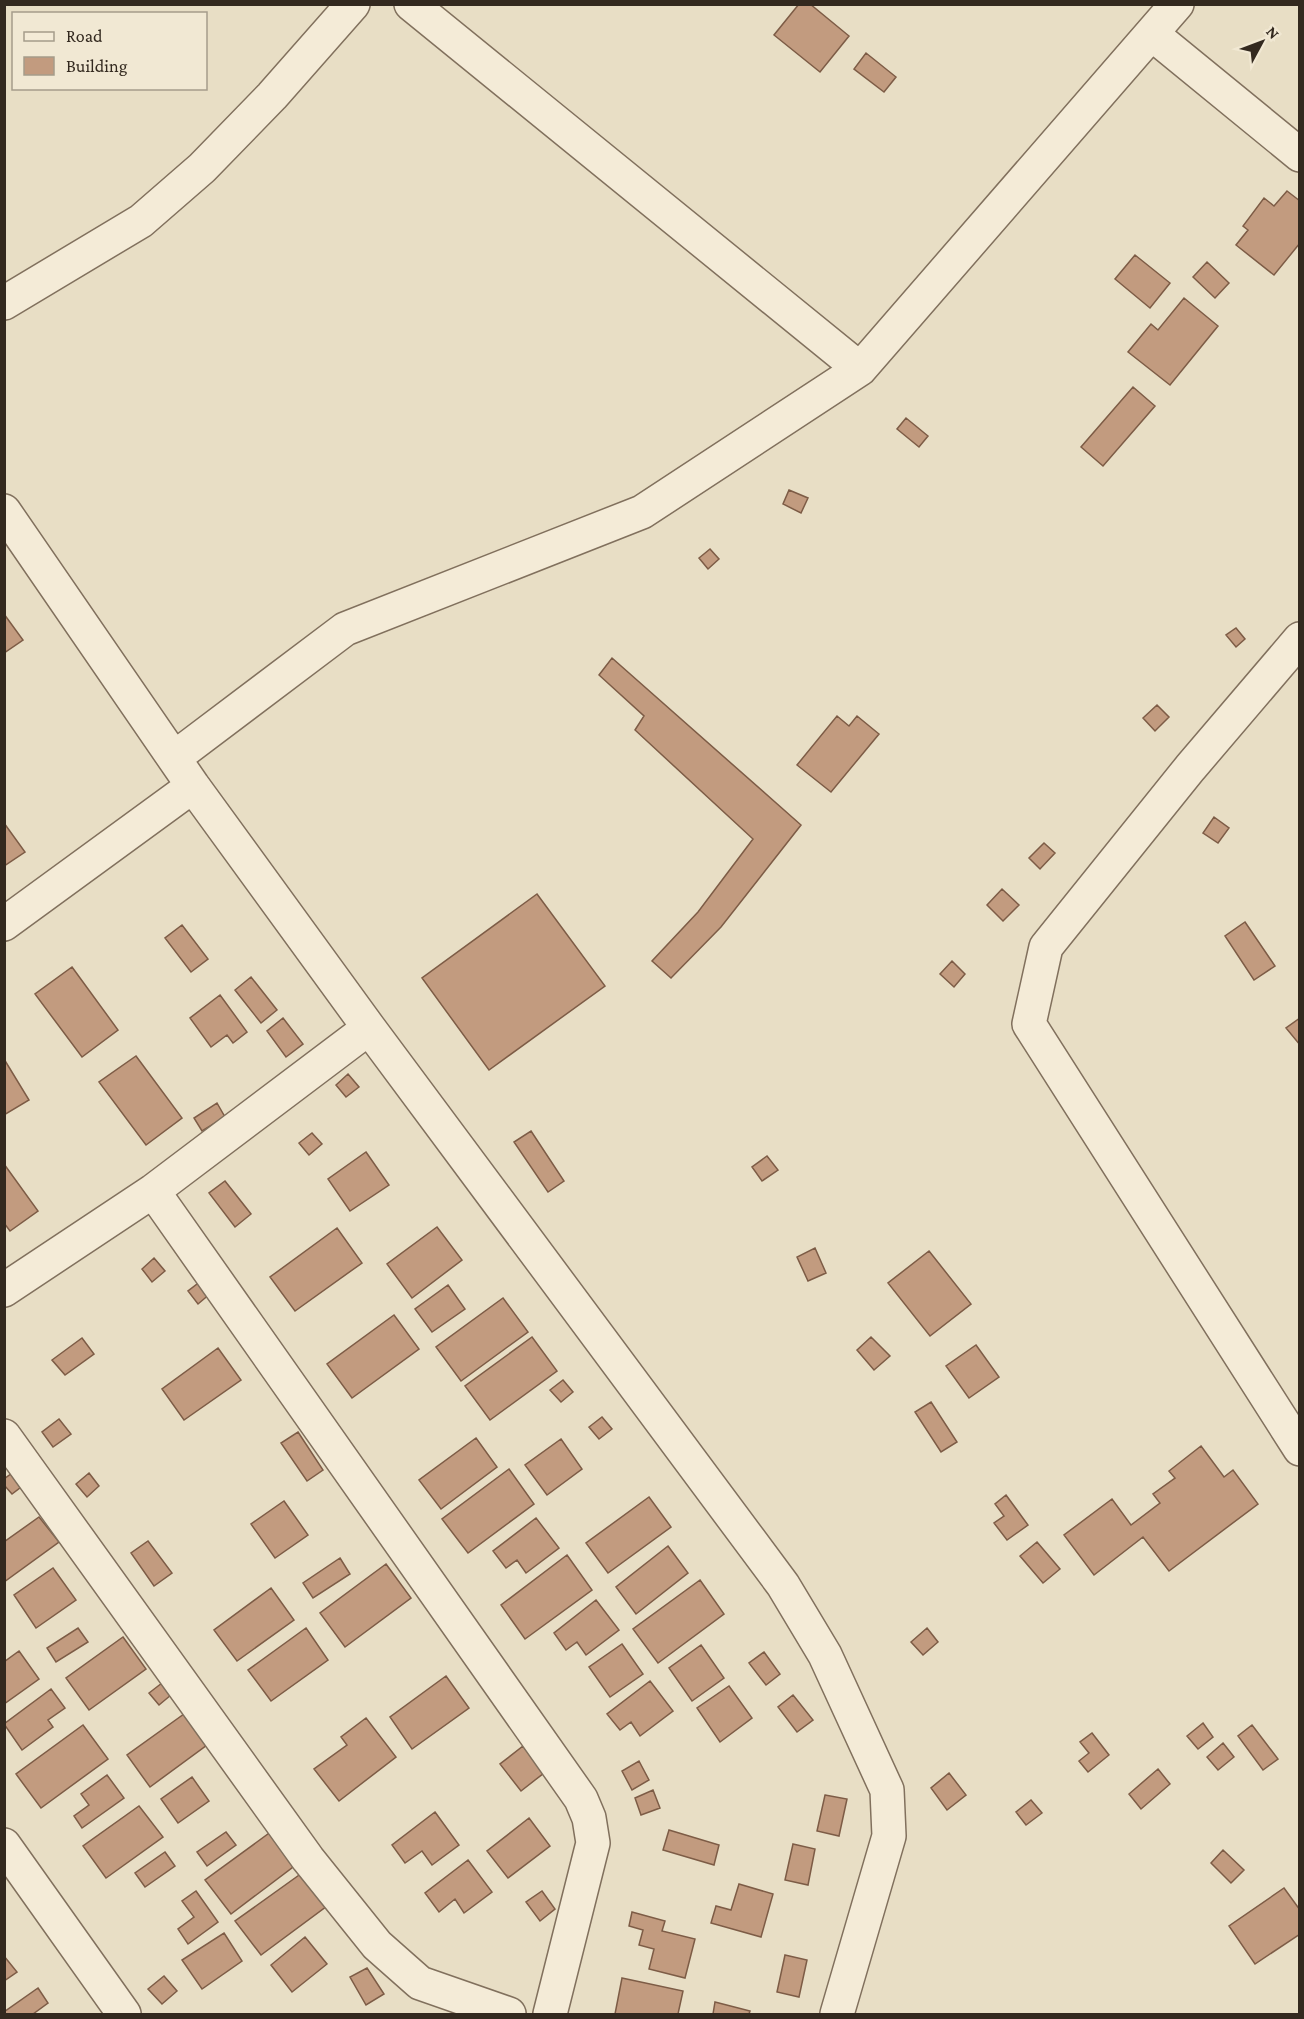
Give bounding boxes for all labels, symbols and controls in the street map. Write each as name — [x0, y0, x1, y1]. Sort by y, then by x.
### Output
legend — [12, 12, 207, 90]
north arrow — [1232, 12, 1292, 72]
text: N — [1263, 23, 1283, 42]
text: Road — [66, 26, 103, 46]
text: Building — [66, 56, 128, 76]

